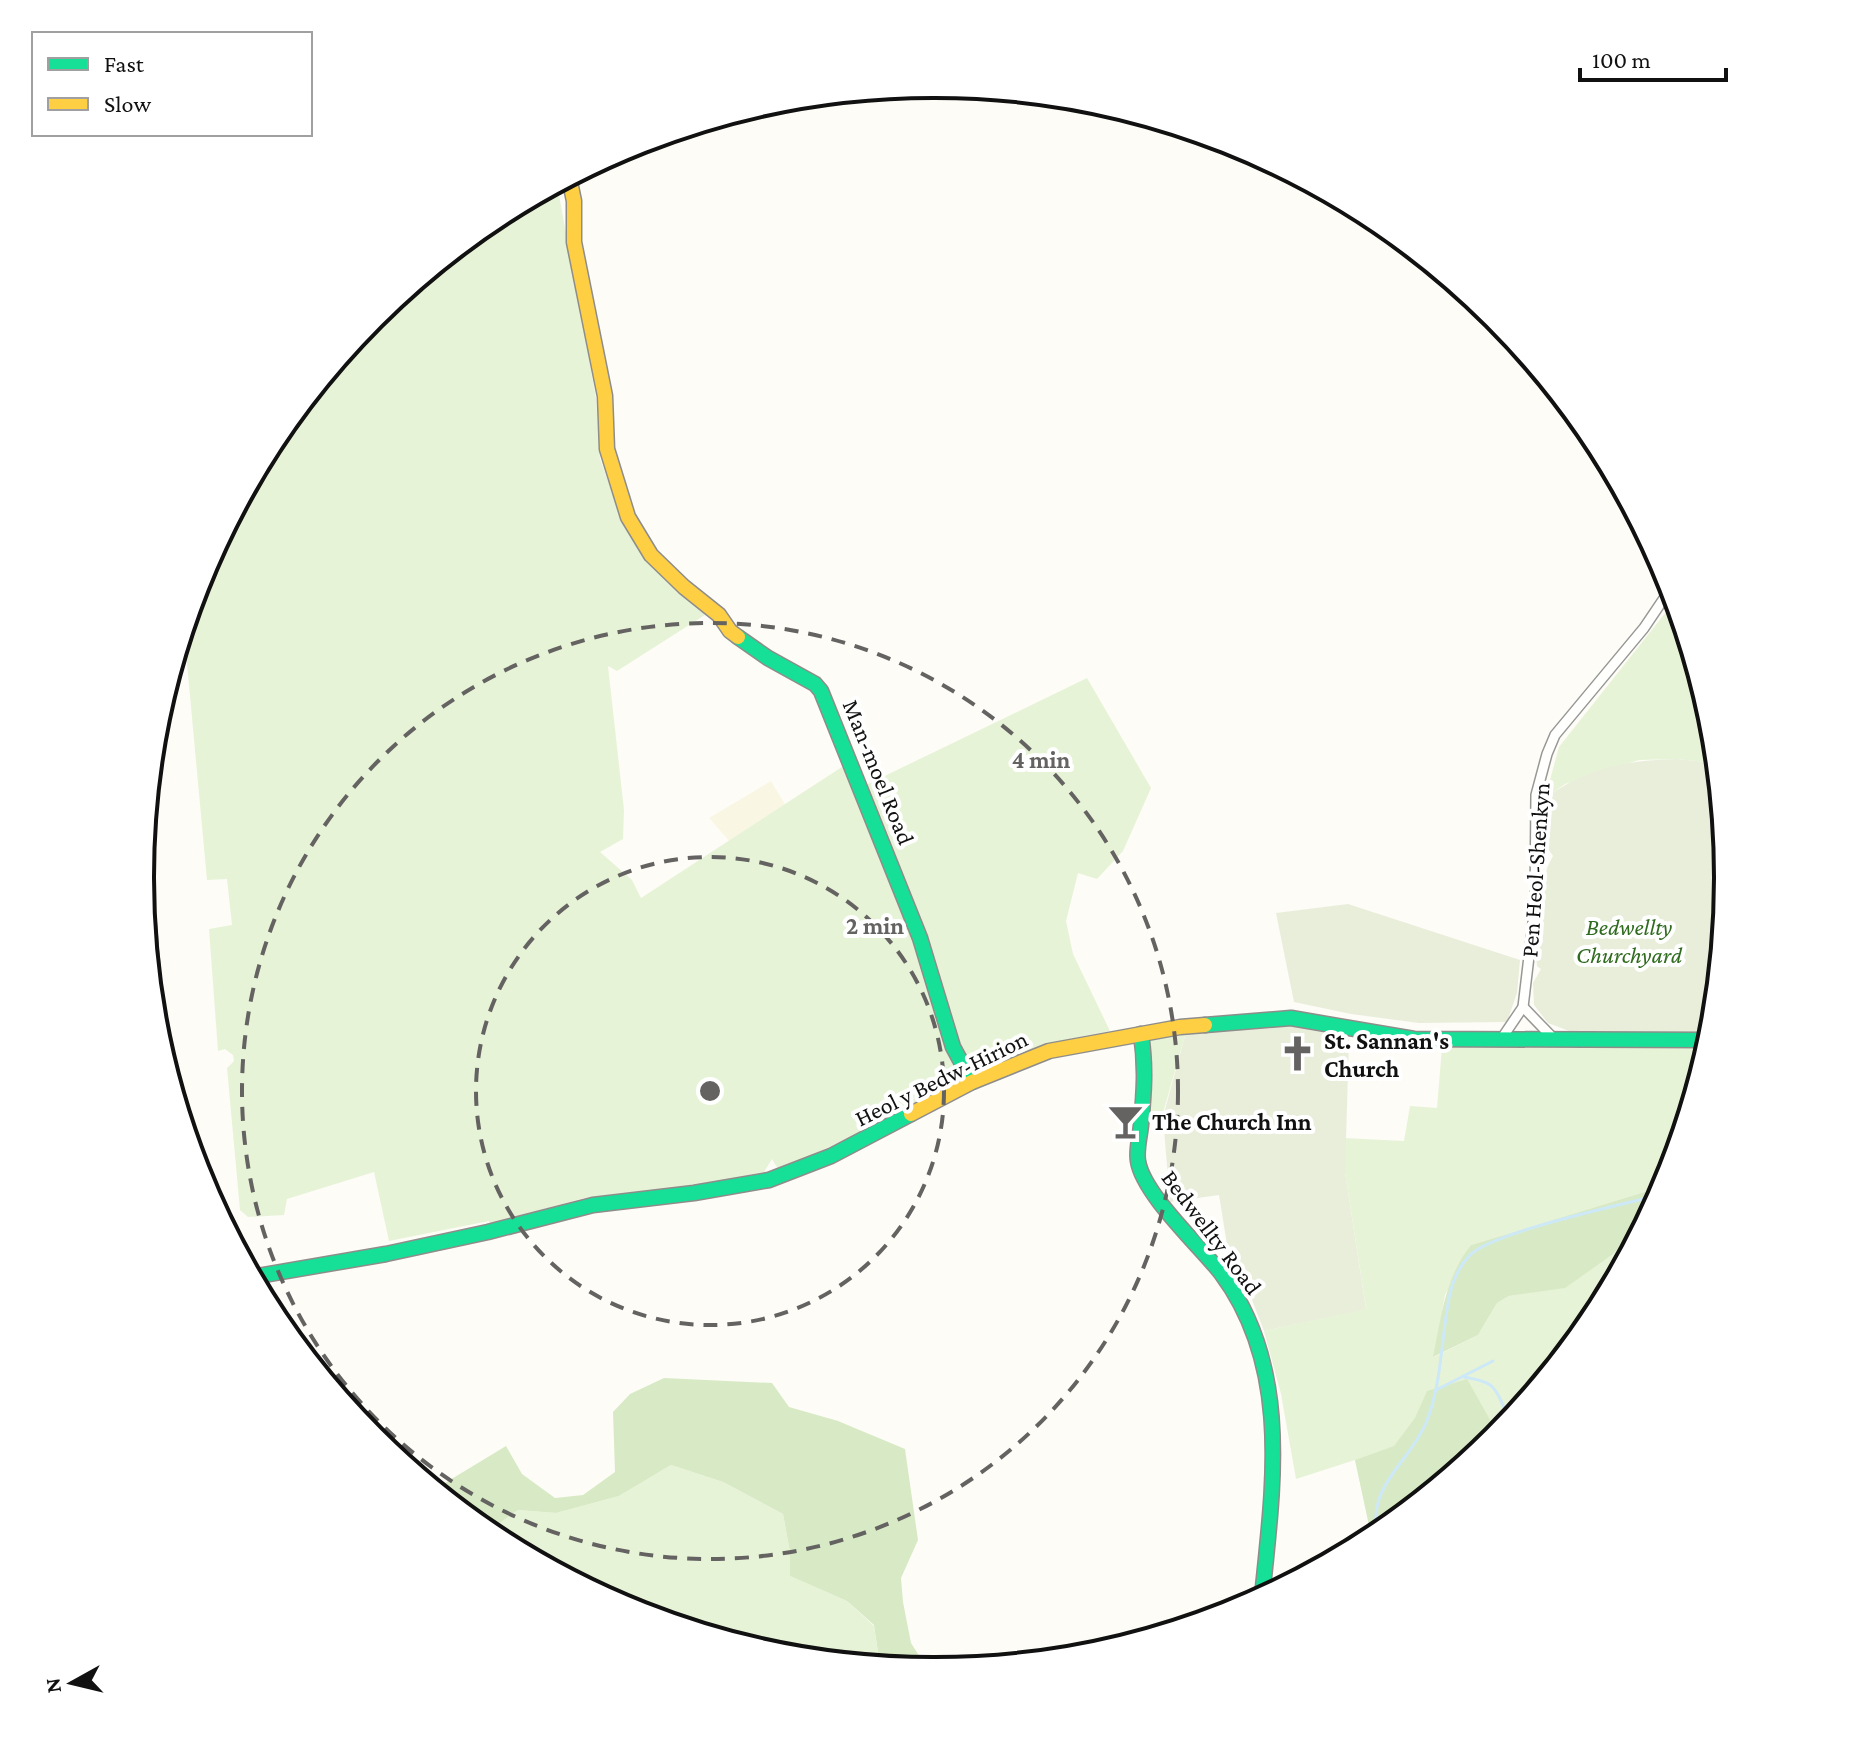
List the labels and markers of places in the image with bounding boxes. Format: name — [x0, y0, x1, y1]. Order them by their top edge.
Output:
place label: St. Sannan's Church — [1324, 1027, 1449, 1082]
church icon: St. Sannan's Church — [1279, 1035, 1317, 1073]
centre of rings — [696, 1077, 724, 1105]
bar icon: The Church Inn — [1107, 1102, 1145, 1140]
place label: The Church Inn — [1152, 1108, 1312, 1135]

